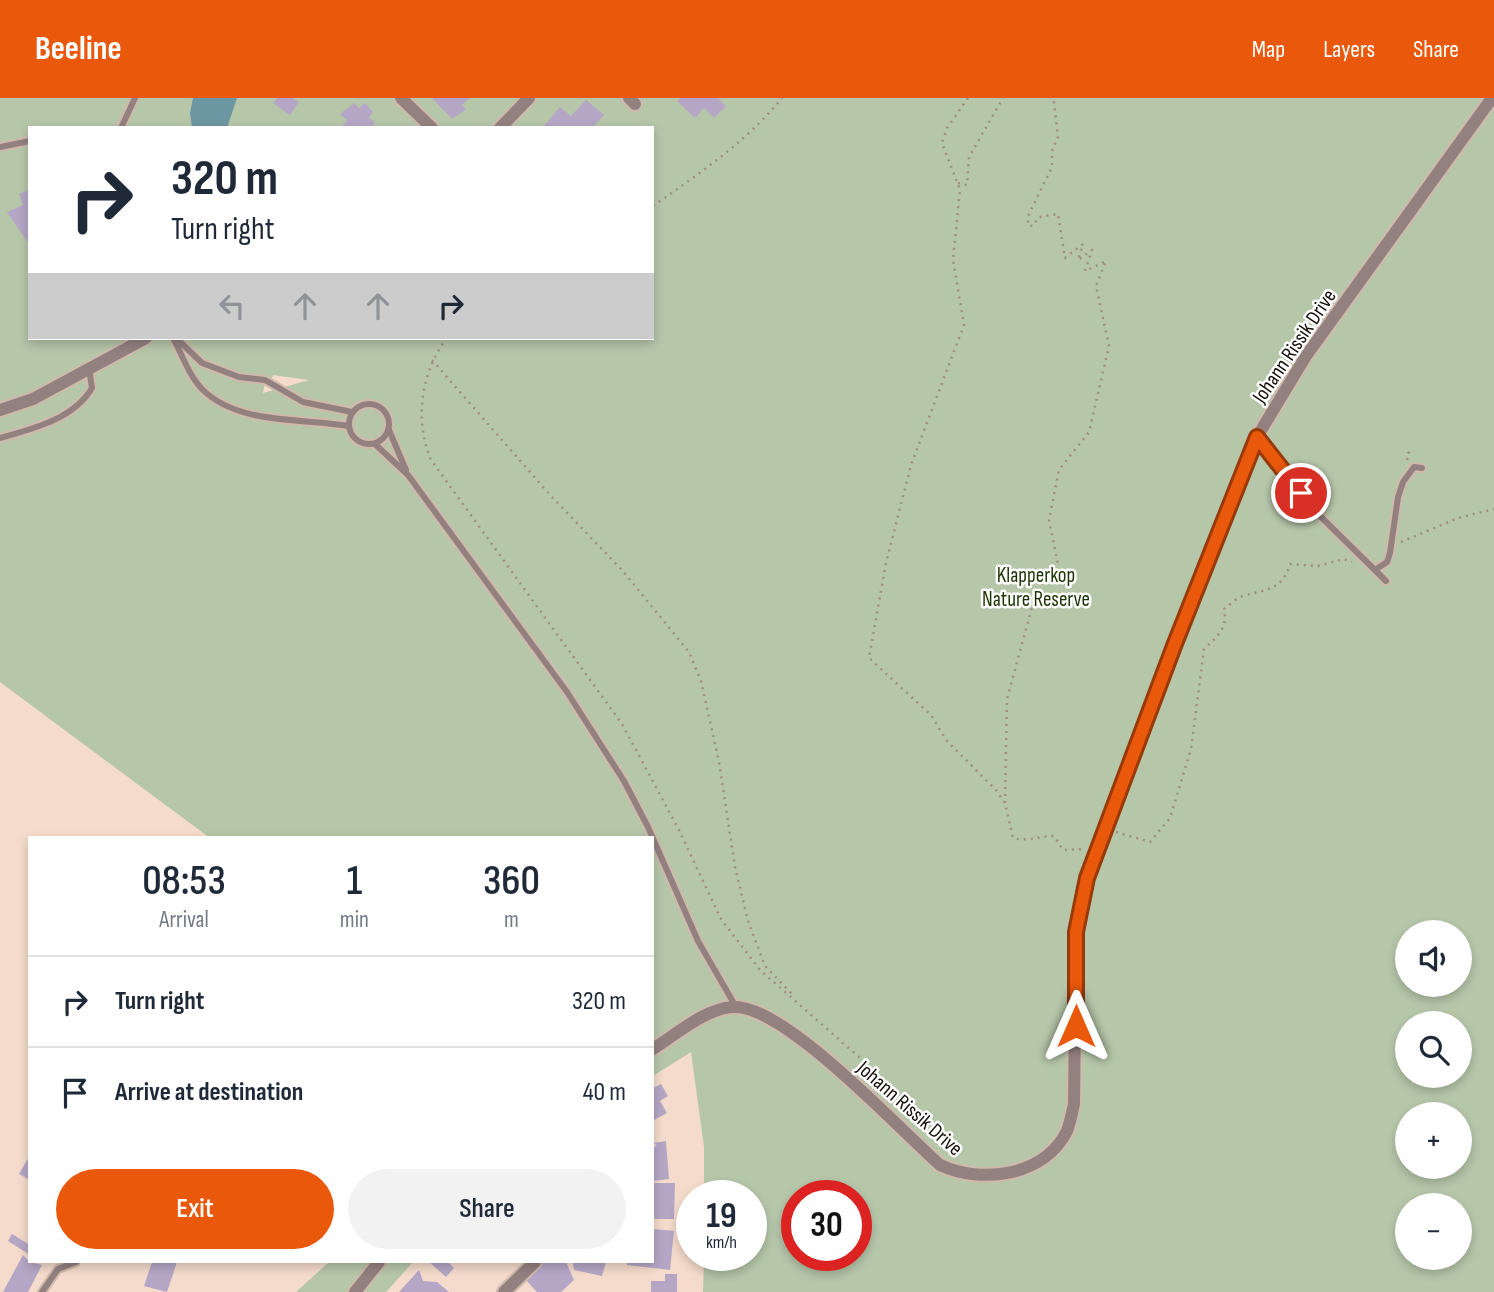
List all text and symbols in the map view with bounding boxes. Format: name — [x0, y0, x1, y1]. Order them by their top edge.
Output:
text: Beeline — [35, 29, 122, 69]
text: Map — [1252, 35, 1285, 64]
text: Layers — [1323, 35, 1375, 64]
text: Share — [1413, 35, 1459, 64]
text: 320 m — [171, 150, 278, 209]
icon: right — [56, 154, 147, 245]
text: Turn right — [171, 210, 275, 249]
street label: Johann Rissik Drive — [1247, 285, 1342, 409]
icon: left — [213, 287, 251, 325]
icon: ahead — [286, 287, 324, 325]
icon: ahead — [359, 287, 397, 325]
icon: right — [432, 287, 470, 325]
pin — [1271, 463, 1331, 523]
icon: arrive — [1282, 474, 1320, 512]
park label: Klapperkop Nature Reserve — [982, 563, 1090, 612]
text: 08:53 — [142, 856, 226, 907]
text: 1 — [346, 856, 362, 907]
text: 360 — [483, 856, 540, 907]
text: Arrival — [159, 906, 209, 934]
text: min — [340, 906, 369, 934]
text: m — [504, 906, 519, 934]
map controls — [1395, 920, 1472, 1270]
button: sound — [1395, 920, 1472, 997]
icon: right — [56, 983, 94, 1021]
text: Turn right — [115, 986, 204, 1017]
text: 320 m — [572, 986, 626, 1017]
position arrow — [1039, 989, 1113, 1063]
button: search — [1395, 1011, 1472, 1088]
street label: Johann Rissik Drive — [851, 1055, 968, 1161]
icon: arrive — [56, 1074, 94, 1112]
text: Arrive at destination — [115, 1077, 303, 1108]
text: 40 m — [583, 1077, 626, 1108]
button: + — [1395, 1102, 1472, 1179]
button: Exit — [56, 1169, 334, 1249]
button: Share — [348, 1169, 626, 1249]
speed limit sign: 30 — [781, 1180, 872, 1271]
button: − — [1395, 1193, 1472, 1270]
text: 19 — [706, 1195, 737, 1238]
text: km/h — [706, 1232, 737, 1253]

